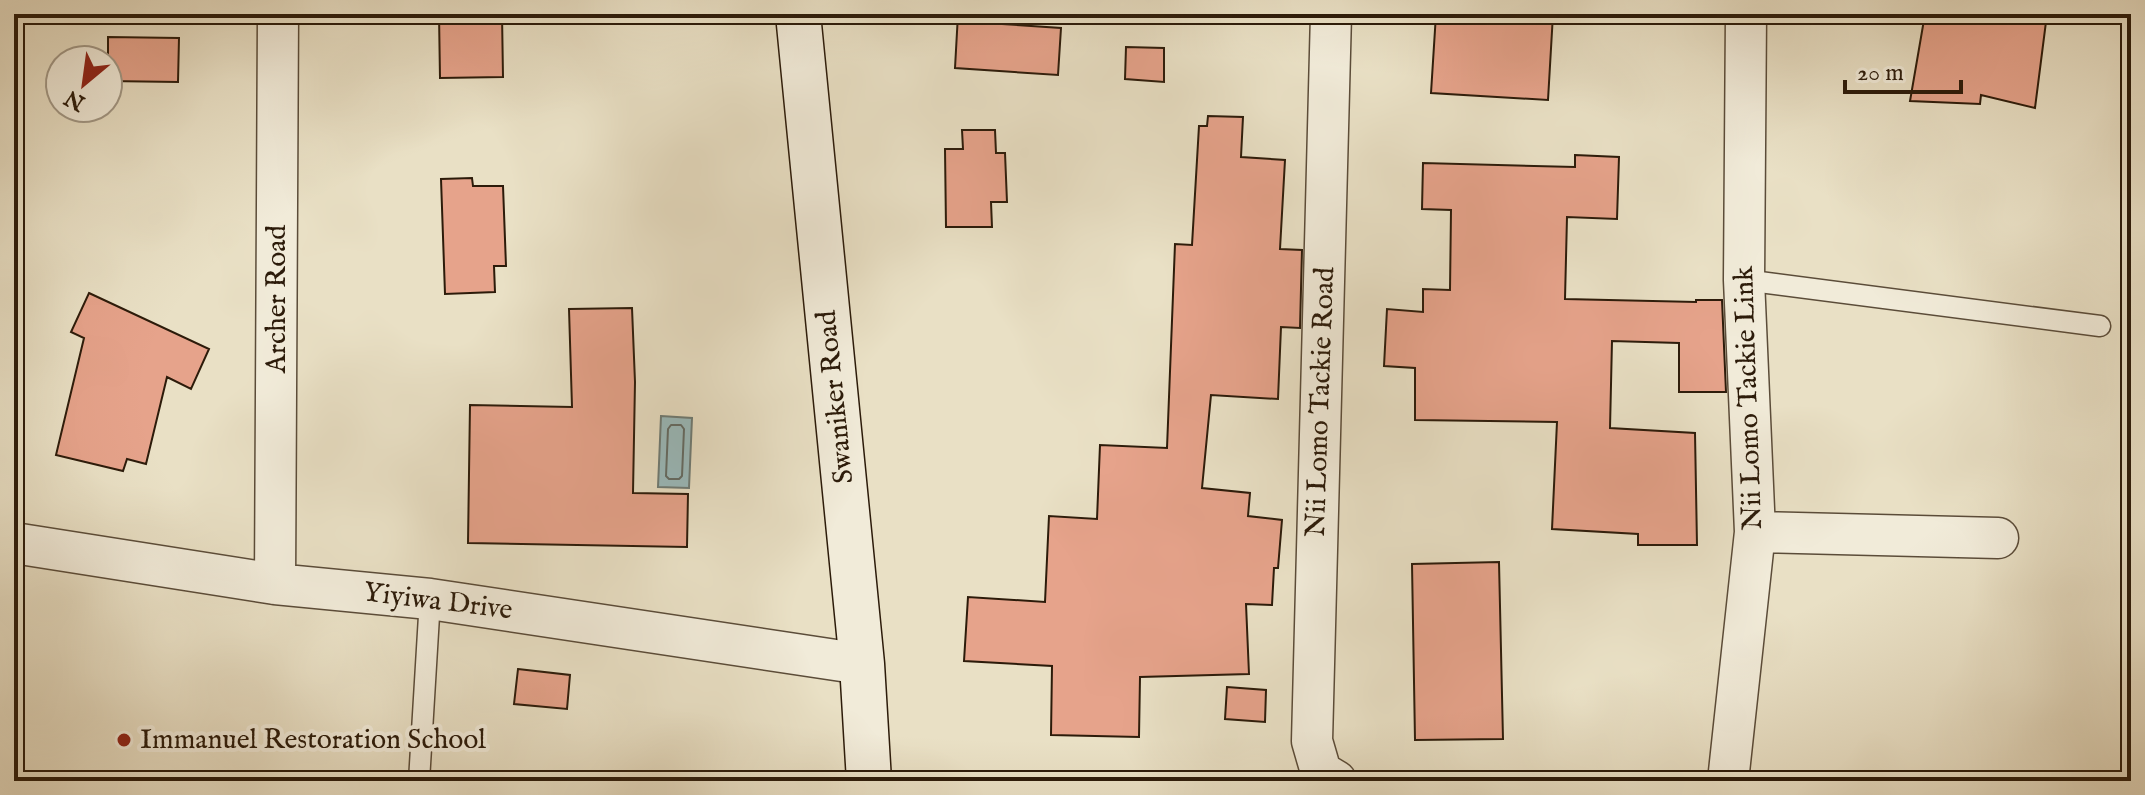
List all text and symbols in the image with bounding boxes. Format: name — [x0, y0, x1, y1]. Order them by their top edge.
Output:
north arrow — [44, 44, 124, 124]
scale bar — [1845, 44, 1961, 94]
text: 20 m — [1857, 58, 1904, 89]
text: N — [60, 83, 91, 117]
street label: Archer Road — [260, 225, 295, 374]
street label: Nii Lomo Tackie Link — [1727, 264, 1771, 531]
street label: Nii Lomo Tackie Road — [1299, 266, 1343, 538]
street label: Swaniker Road — [809, 308, 863, 485]
street label: Yiyiwa Drive — [362, 576, 515, 629]
place label: Immanuel Restoration School — [140, 723, 486, 758]
marker: Immanuel Restoration School — [115, 731, 133, 749]

